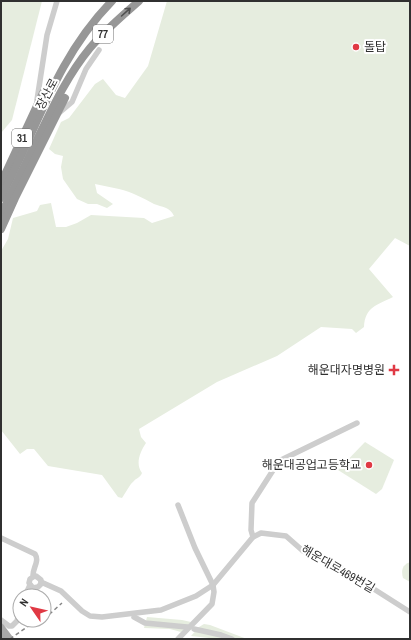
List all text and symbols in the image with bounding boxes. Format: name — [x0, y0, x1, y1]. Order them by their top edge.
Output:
one-way arrow — [120, 8, 131, 17]
road number: 77 — [93, 25, 113, 43]
place label: 돌탑 — [364, 39, 386, 55]
marker: 돌탑 — [351, 42, 361, 52]
street label: 장산로 — [32, 76, 62, 112]
road number: 31 — [12, 129, 32, 147]
place label: 해운대자명병원 — [308, 362, 385, 378]
marker: 해운대자명병원 — [388, 364, 400, 376]
place label: 해운대공업고등학교 — [262, 457, 361, 473]
marker: 해운대공업고등학교 — [364, 460, 374, 470]
street label: 해운대로469번길 — [298, 541, 378, 597]
north arrow — [12, 588, 52, 628]
text: N — [16, 596, 31, 609]

